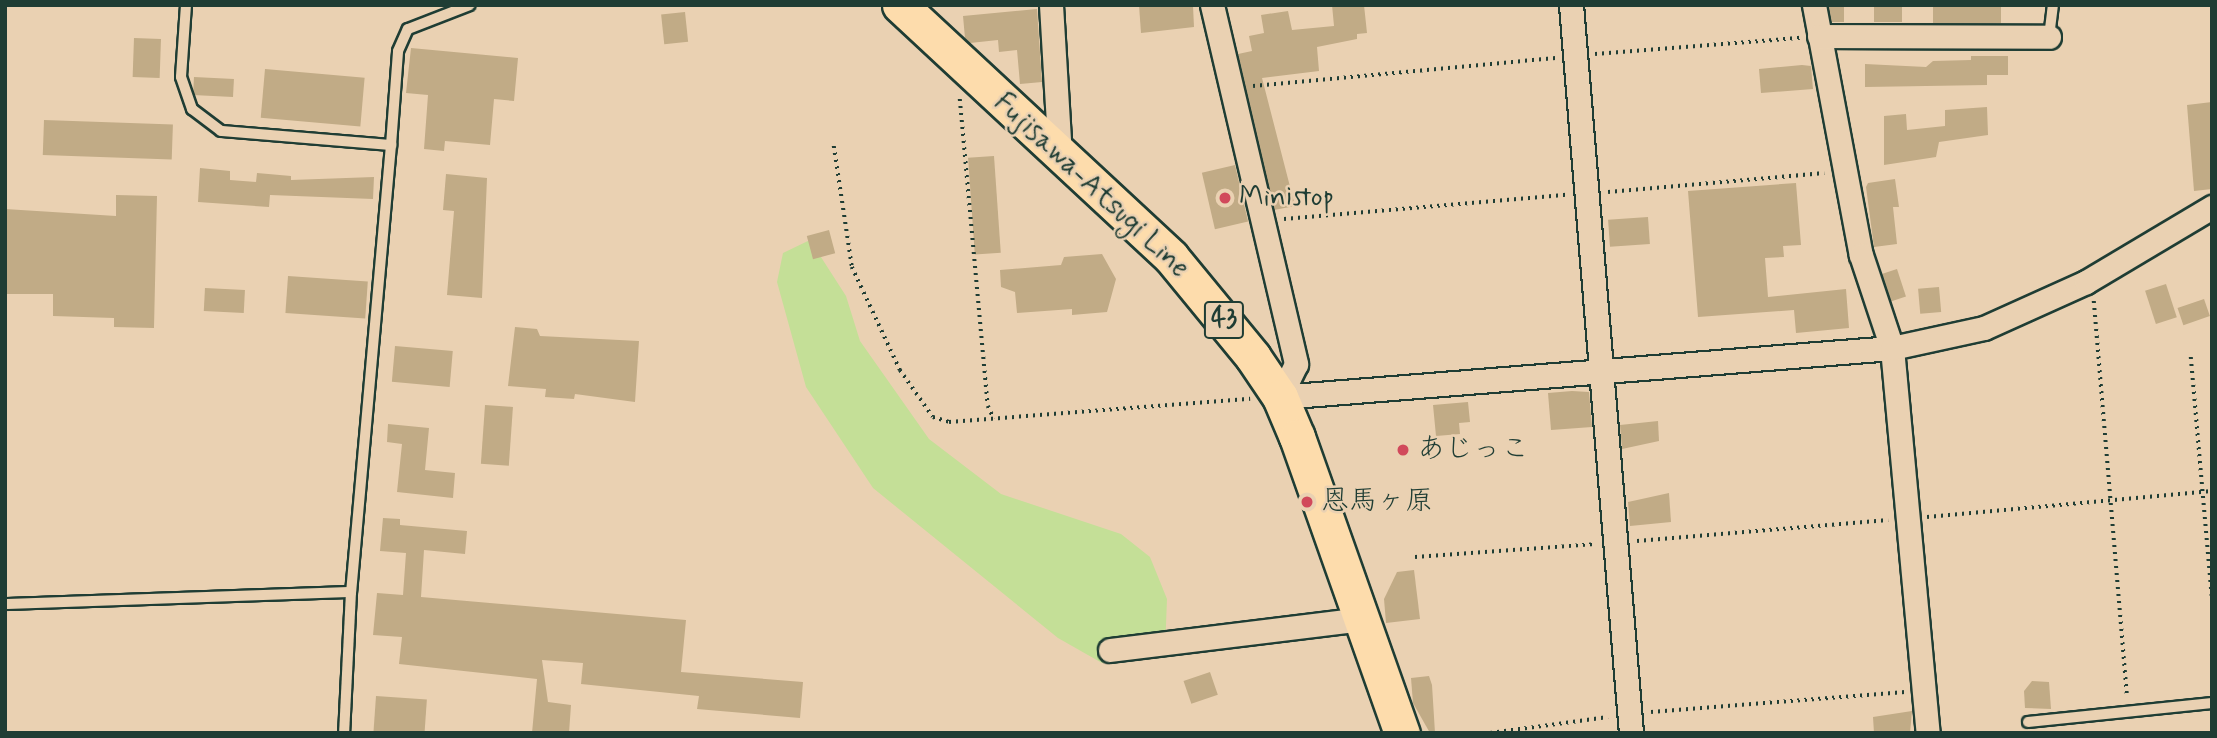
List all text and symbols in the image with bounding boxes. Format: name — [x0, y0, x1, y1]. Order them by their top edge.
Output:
street label: Fujisawa-Atsugi Line — [986, 87, 1196, 285]
place label: Ministop — [1239, 181, 1334, 215]
marker: Ministop — [1217, 190, 1233, 206]
road number: 43 — [1203, 298, 1245, 342]
place label: あじっこ — [1417, 433, 1529, 467]
marker: あじっこ — [1395, 442, 1411, 458]
place label: 恩馬ヶ原 — [1321, 485, 1433, 519]
marker: 恩馬ヶ原 — [1299, 494, 1315, 510]

